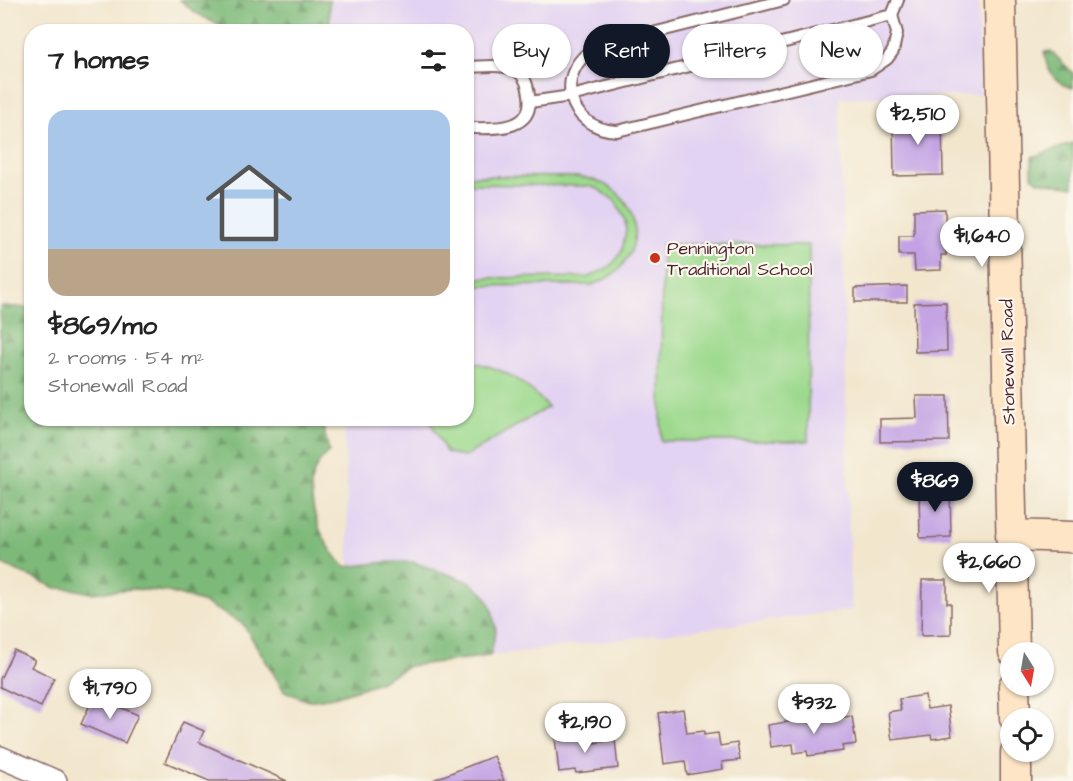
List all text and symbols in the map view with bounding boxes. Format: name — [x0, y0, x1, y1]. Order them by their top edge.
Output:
chip: Buy — [492, 24, 571, 78]
chip: Rent — [583, 24, 670, 78]
chip: Filters — [682, 24, 787, 78]
chip: New — [799, 24, 883, 78]
text: 7 homes — [48, 42, 149, 78]
icon: filters — [417, 44, 450, 77]
pin: $2,510 — [869, 95, 967, 146]
text: $2,510 — [890, 100, 946, 128]
icon: home — [195, 149, 303, 257]
pin: $1,640 — [933, 217, 1031, 268]
text: $1,640 — [954, 222, 1010, 250]
place label: Pennington Traditional School — [667, 236, 813, 282]
marker: Pennington Traditional School — [648, 251, 662, 265]
street label: Stonewall Road — [994, 299, 1022, 425]
text: $869/mo — [48, 308, 157, 344]
text: 2 rooms · 54 m² — [48, 344, 204, 372]
text: Stonewall Road — [48, 372, 188, 400]
pin: $869 — [899, 462, 971, 513]
text: $869 — [911, 467, 959, 495]
pin: $2,660 — [940, 543, 1038, 594]
text: $2,660 — [957, 548, 1021, 576]
north arrow — [1000, 642, 1054, 696]
map controls — [1000, 642, 1054, 762]
pin: $1,790 — [61, 669, 159, 720]
text: $1,790 — [83, 674, 137, 702]
pin: $932 — [778, 684, 850, 735]
text: $932 — [792, 689, 836, 717]
pin: $2,190 — [536, 703, 634, 754]
text: $2,190 — [559, 708, 611, 736]
button: locate — [1000, 708, 1054, 762]

